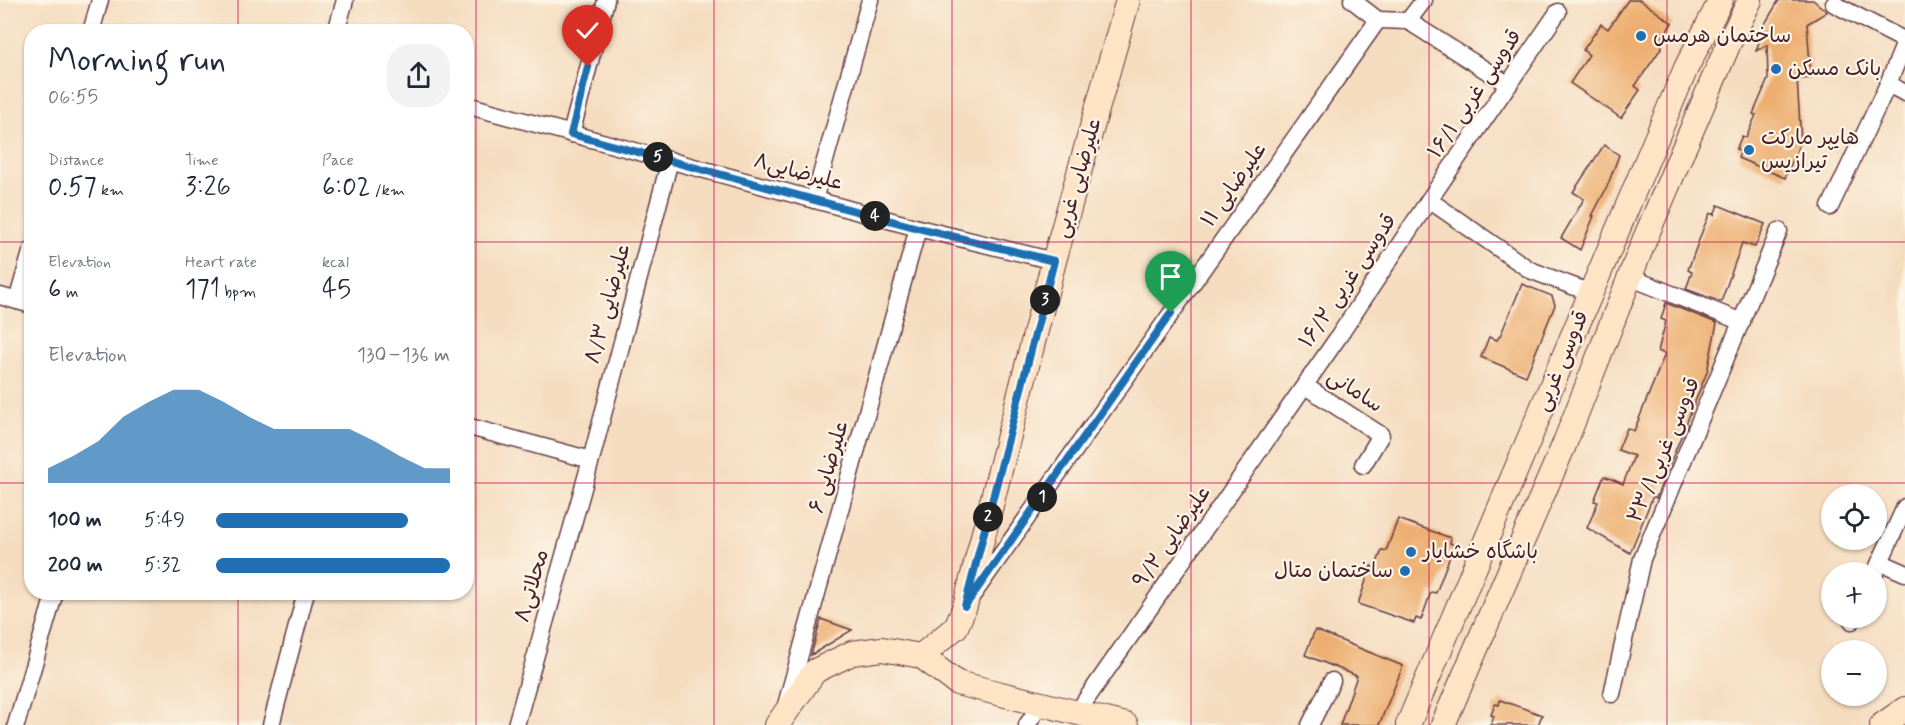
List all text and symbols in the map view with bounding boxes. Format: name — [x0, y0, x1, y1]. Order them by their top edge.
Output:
pin — [562, 5, 613, 67]
icon: check — [571, 14, 604, 47]
place label: ساختمان هرمس — [1653, 22, 1791, 50]
street label: ۱۶/۱ قدوسی غربی — [1422, 24, 1528, 164]
marker: ساختمان هرمس — [1634, 29, 1648, 43]
text: Morning run — [48, 39, 226, 83]
button: share — [387, 44, 450, 107]
place label: بانک مسکن — [1788, 55, 1881, 83]
marker: بانک مسکن — [1769, 62, 1783, 76]
text: 06:55 — [48, 84, 98, 111]
street label: علیرضایی غربی — [1048, 115, 1108, 241]
place label: هایپر مارکت تیرازیس — [1761, 124, 1859, 176]
street label: ۱۱ علیرضایی — [1195, 137, 1273, 233]
pin: 5 — [643, 142, 673, 172]
marker: هایپر مارکت تیرازیس — [1742, 143, 1756, 157]
text: 5 — [653, 146, 663, 167]
street label: علیرضایی۸ — [750, 147, 846, 197]
text: Distance — [48, 150, 104, 171]
text: Time — [185, 150, 219, 171]
text: Pace — [322, 150, 354, 171]
text: 0.57 — [48, 171, 97, 205]
text: 3:26 — [185, 171, 231, 205]
text: 6:02 — [322, 171, 371, 205]
text: km — [97, 180, 124, 201]
text: /km — [371, 180, 405, 201]
pin: 4 — [860, 201, 890, 231]
text: 4 — [870, 205, 880, 226]
street label: ۱۶/۲ قدوسی غربی — [1293, 208, 1403, 354]
street label: ۸/۳ علیرضایی — [579, 241, 637, 367]
pin — [1145, 251, 1196, 313]
text: Elevation — [48, 252, 111, 273]
text: Heart rate — [185, 252, 257, 273]
text: kcal — [322, 252, 349, 273]
icon: arrive — [1154, 260, 1187, 293]
text: 6 — [48, 273, 61, 307]
text: 171 — [185, 273, 220, 307]
text: 45 — [322, 273, 351, 307]
text: m — [61, 282, 78, 303]
text: bpm — [220, 282, 256, 303]
pin: 3 — [1030, 285, 1060, 315]
text: 3 — [1041, 289, 1049, 310]
street label: قدوسی غربی — [1528, 306, 1596, 416]
text: Elevation — [48, 342, 127, 369]
text: 130–136 m — [357, 342, 450, 369]
street label: سامانی — [1322, 363, 1388, 419]
street label: قدوسی غربی۲۳/۱ — [1621, 373, 1707, 527]
street label: ۶ علیرضایی — [802, 418, 856, 516]
street label: ۹/۲ علیرضایی — [1126, 480, 1218, 594]
pin: 1 — [1027, 482, 1057, 512]
map controls — [1821, 484, 1887, 706]
button: locate — [1821, 484, 1887, 550]
text: 1 — [1038, 486, 1046, 507]
pin: 2 — [973, 502, 1003, 532]
text: 2 — [984, 506, 992, 527]
text: 100 m — [48, 507, 102, 534]
text: 5:49 — [144, 507, 185, 534]
place label: باشگاه خشایار — [1421, 538, 1538, 566]
marker: باشگاه خشایار — [1404, 545, 1418, 559]
street label: محلاتی۸ — [508, 546, 556, 626]
text: 200 m — [48, 552, 103, 579]
text: 5:32 — [144, 552, 181, 579]
place label: ساختمان متال — [1274, 557, 1393, 585]
button: + — [1821, 562, 1887, 628]
marker: ساختمان متال — [1398, 564, 1412, 578]
button: − — [1821, 640, 1887, 706]

